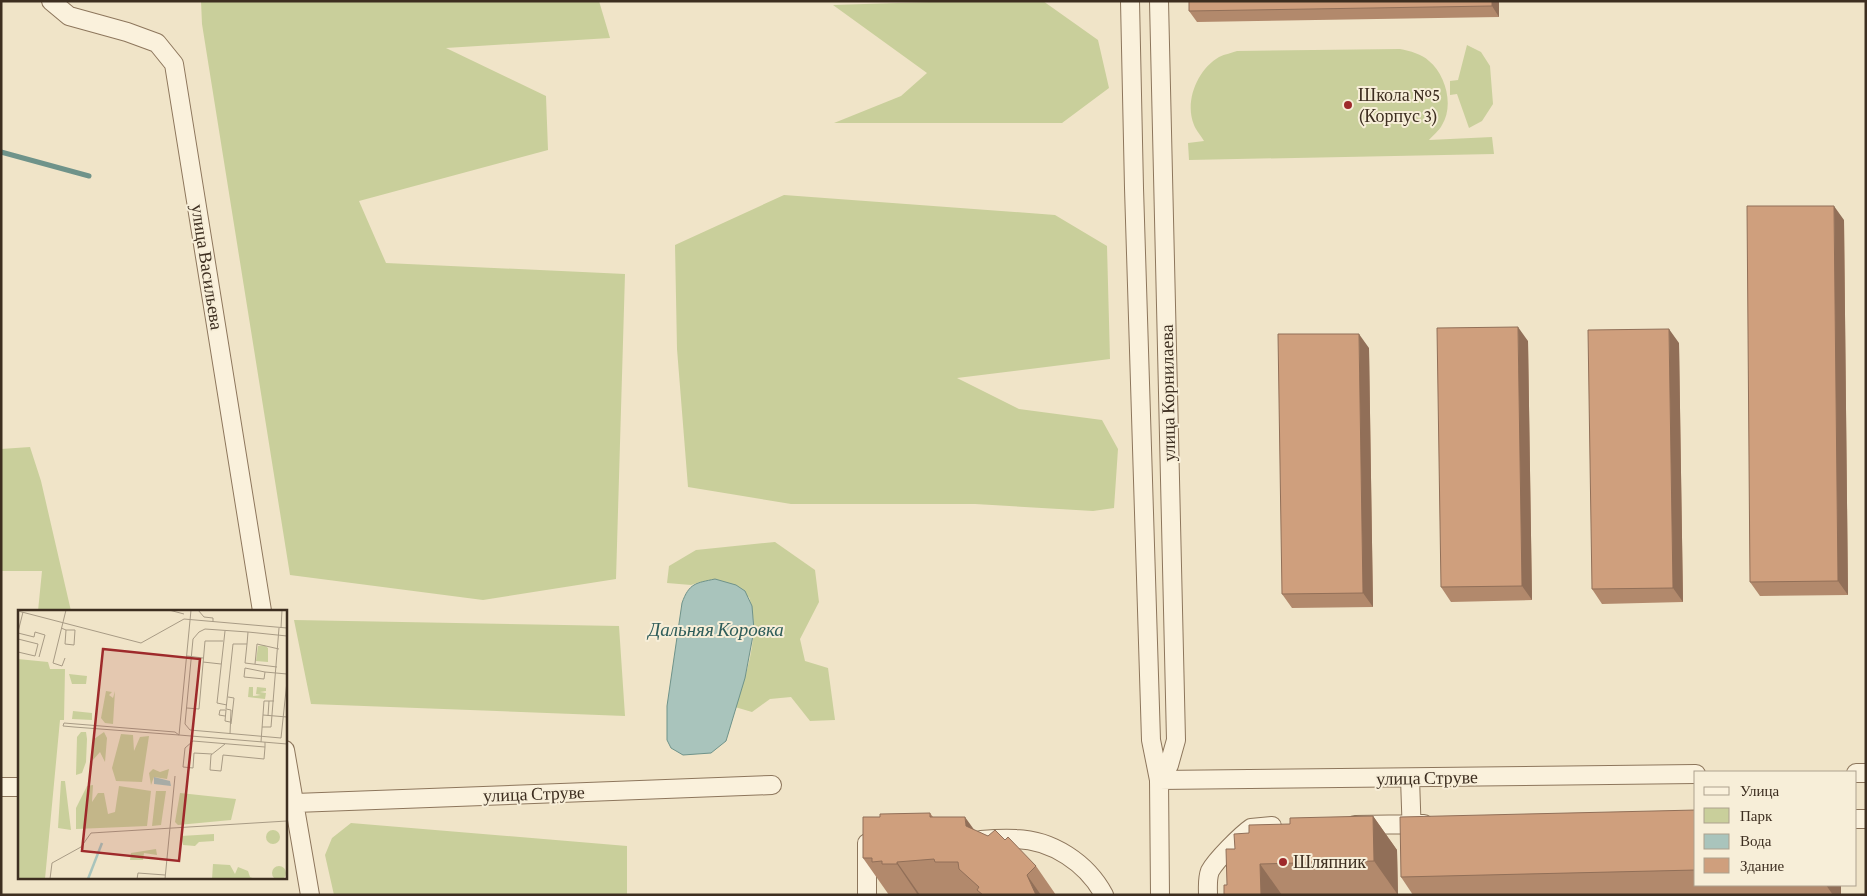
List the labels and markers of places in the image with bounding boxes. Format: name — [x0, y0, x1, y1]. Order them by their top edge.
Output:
place label: Школа №5 (Корпус 3) — [1358, 85, 1440, 127]
marker: Школа №5 (Корпус 3) — [1342, 99, 1354, 111]
place label: Шляпник — [1293, 852, 1366, 872]
marker: Шляпник — [1277, 856, 1289, 868]

